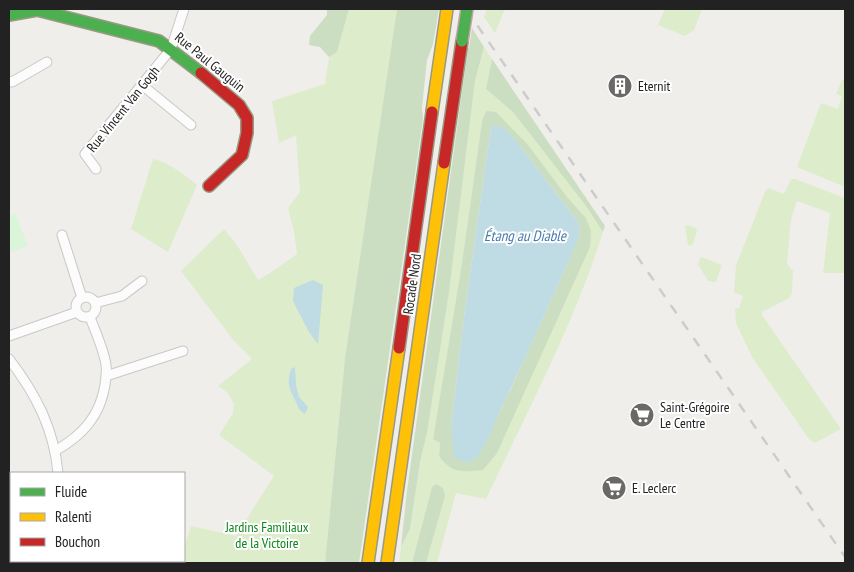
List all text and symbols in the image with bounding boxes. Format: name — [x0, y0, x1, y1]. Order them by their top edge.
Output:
street label: Rue Paul Gauguin — [171, 28, 249, 96]
street label: Rue Vincent Van Gogh — [83, 62, 163, 156]
building icon: Eternit — [607, 73, 633, 99]
place label: Eternit — [638, 77, 671, 95]
water label: Étang au Diable — [484, 226, 567, 245]
street label: Rocade Nord — [399, 252, 425, 316]
place label: Saint-Grégoire Le Centre — [660, 398, 730, 432]
supermarket icon: Saint-Grégoire Le Centre — [629, 402, 655, 428]
legend — [10, 472, 185, 562]
supermarket icon: E. Leclerc — [601, 475, 627, 501]
place label: E. Leclerc — [632, 479, 676, 497]
text: Fluide — [55, 482, 87, 501]
text: Ralenti — [55, 507, 92, 526]
park label: Jardins Familiaux de la Victoire — [224, 518, 309, 552]
text: Bouchon — [55, 532, 100, 551]

